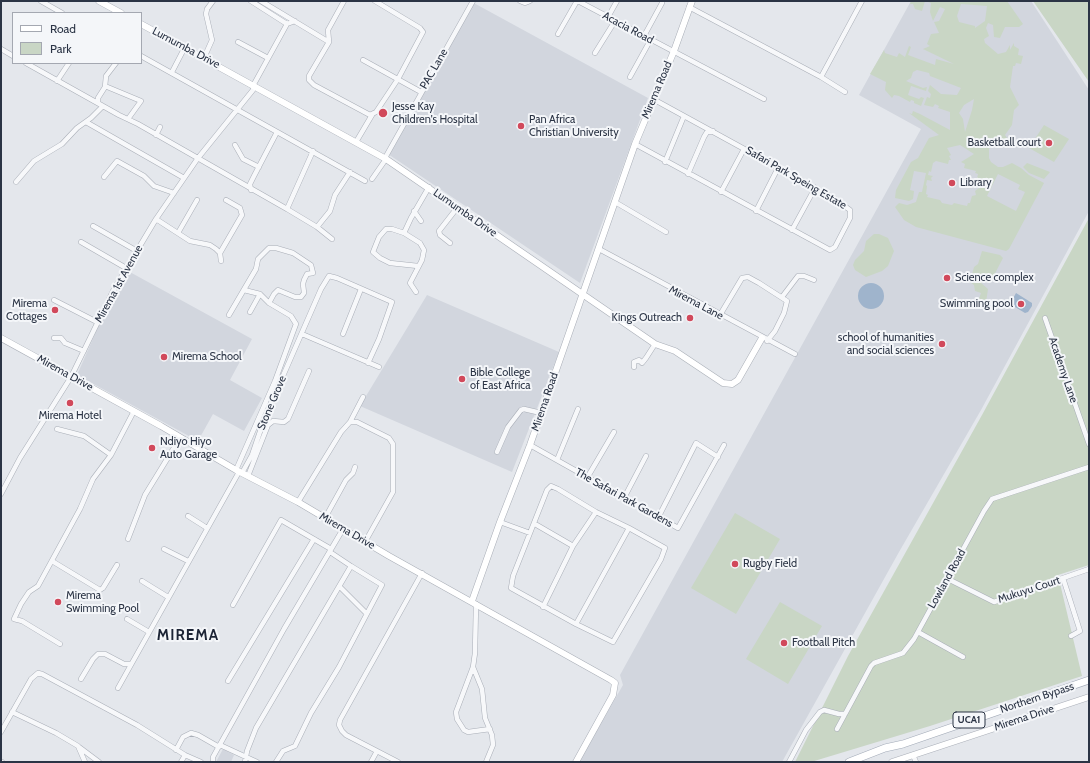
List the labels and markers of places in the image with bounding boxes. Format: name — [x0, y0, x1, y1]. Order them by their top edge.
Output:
place label: Jesse Kay Children's Hospital — [392, 100, 478, 126]
marker: Jesse Kay Children's Hospital — [377, 107, 389, 119]
place label: Pan Africa Christian University — [529, 113, 619, 139]
marker: Pan Africa Christian University — [516, 121, 526, 131]
place label: Basketball court — [968, 136, 1041, 150]
marker: Basketball court — [1044, 138, 1054, 148]
place label: Library — [960, 176, 992, 190]
marker: Library — [947, 178, 957, 188]
place label: Science complex — [955, 271, 1034, 285]
marker: Science complex — [942, 273, 952, 283]
place label: Mirema Cottages — [6, 297, 47, 323]
place label: Swimming pool — [940, 297, 1013, 311]
marker: Swimming pool — [1016, 299, 1026, 309]
marker: Mirema Cottages — [50, 305, 60, 315]
place label: Kings Outreach — [611, 311, 682, 325]
marker: Kings Outreach — [685, 313, 695, 323]
place label: school of humanities and social sciences — [838, 331, 934, 357]
marker: school of humanities and social sciences — [937, 339, 947, 349]
place label: Mirema School — [172, 350, 242, 364]
marker: Mirema School — [159, 352, 169, 362]
place label: Bible College of East Africa — [470, 366, 531, 392]
marker: Bible College of East Africa — [457, 374, 467, 384]
marker: Mirema Hotel — [65, 398, 75, 408]
place label: Mirema Hotel — [39, 409, 101, 423]
place label: Ndiyo Hiyo Auto Garage — [160, 435, 217, 461]
marker: Ndiyo Hiyo Auto Garage — [147, 443, 157, 453]
place label: Rugby Field — [743, 557, 797, 571]
marker: Rugby Field — [730, 559, 740, 569]
place label: Mirema Swimming Pool — [66, 589, 139, 615]
marker: Mirema Swimming Pool — [53, 597, 63, 607]
place label: Football Pitch — [792, 636, 855, 650]
marker: Football Pitch — [779, 638, 789, 648]

